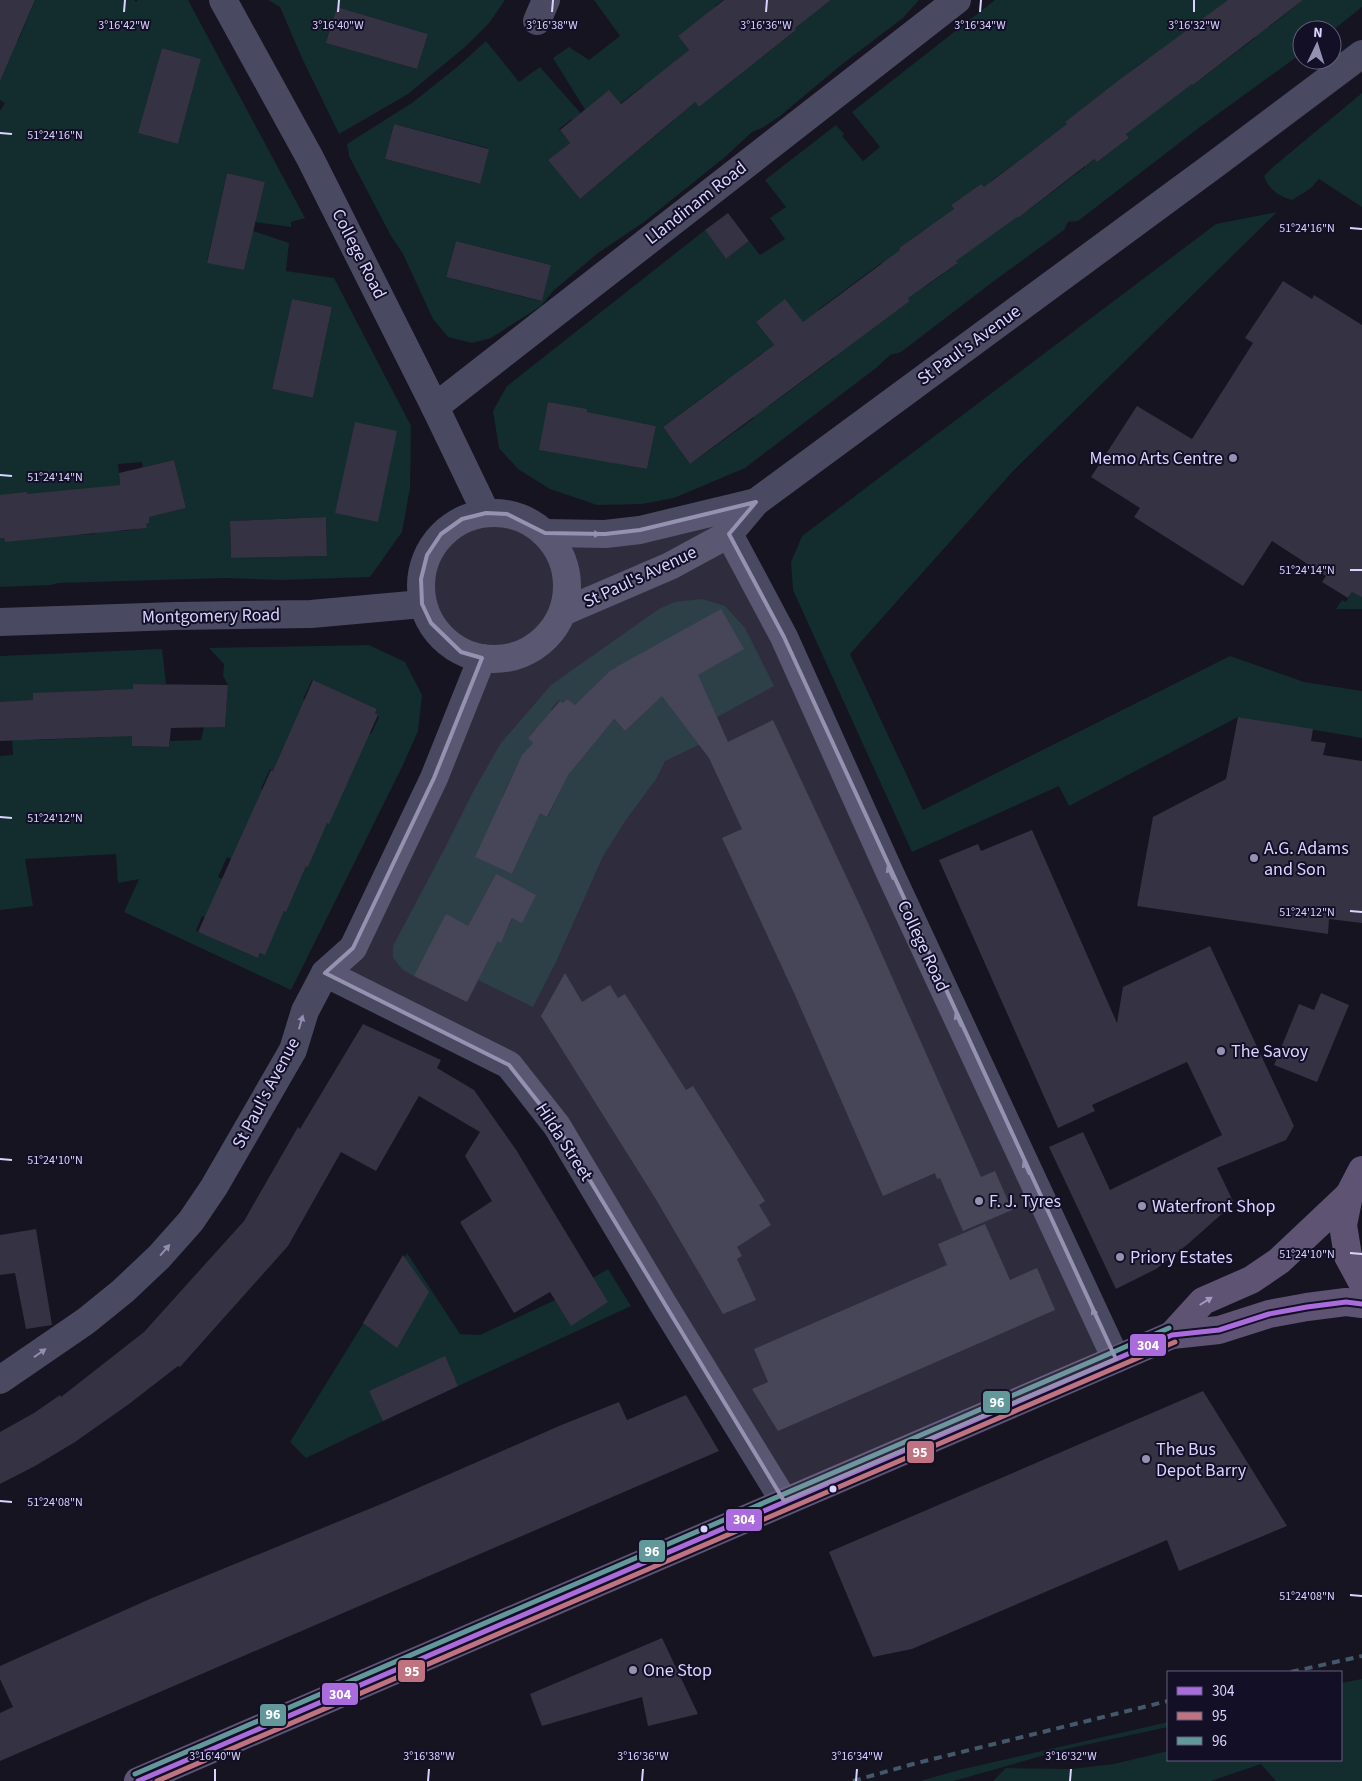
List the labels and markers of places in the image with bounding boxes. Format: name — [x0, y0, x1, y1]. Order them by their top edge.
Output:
place label: Memo Arts Centre — [1090, 446, 1223, 471]
marker: Memo Arts Centre — [1227, 452, 1239, 464]
place label: A.G. Adams and Son — [1264, 836, 1349, 882]
marker: A.G. Adams and Son — [1248, 852, 1260, 864]
place label: The Savoy — [1231, 1039, 1309, 1064]
marker: The Savoy — [1215, 1045, 1227, 1057]
place label: F. J. Tyres — [989, 1189, 1061, 1214]
place label: Waterfront Shop — [1152, 1194, 1275, 1219]
marker: F. J. Tyres — [973, 1195, 985, 1207]
marker: Waterfront Shop — [1136, 1200, 1148, 1212]
place label: Priory Estates — [1130, 1245, 1233, 1270]
marker: Priory Estates — [1114, 1251, 1126, 1263]
place label: The Bus Depot Barry — [1156, 1437, 1247, 1483]
marker: The Bus Depot Barry — [1140, 1453, 1152, 1465]
unlabelled marker — [828, 1484, 838, 1494]
unlabelled marker — [699, 1524, 709, 1534]
place label: One Stop — [643, 1658, 712, 1683]
marker: One Stop — [627, 1664, 639, 1676]

